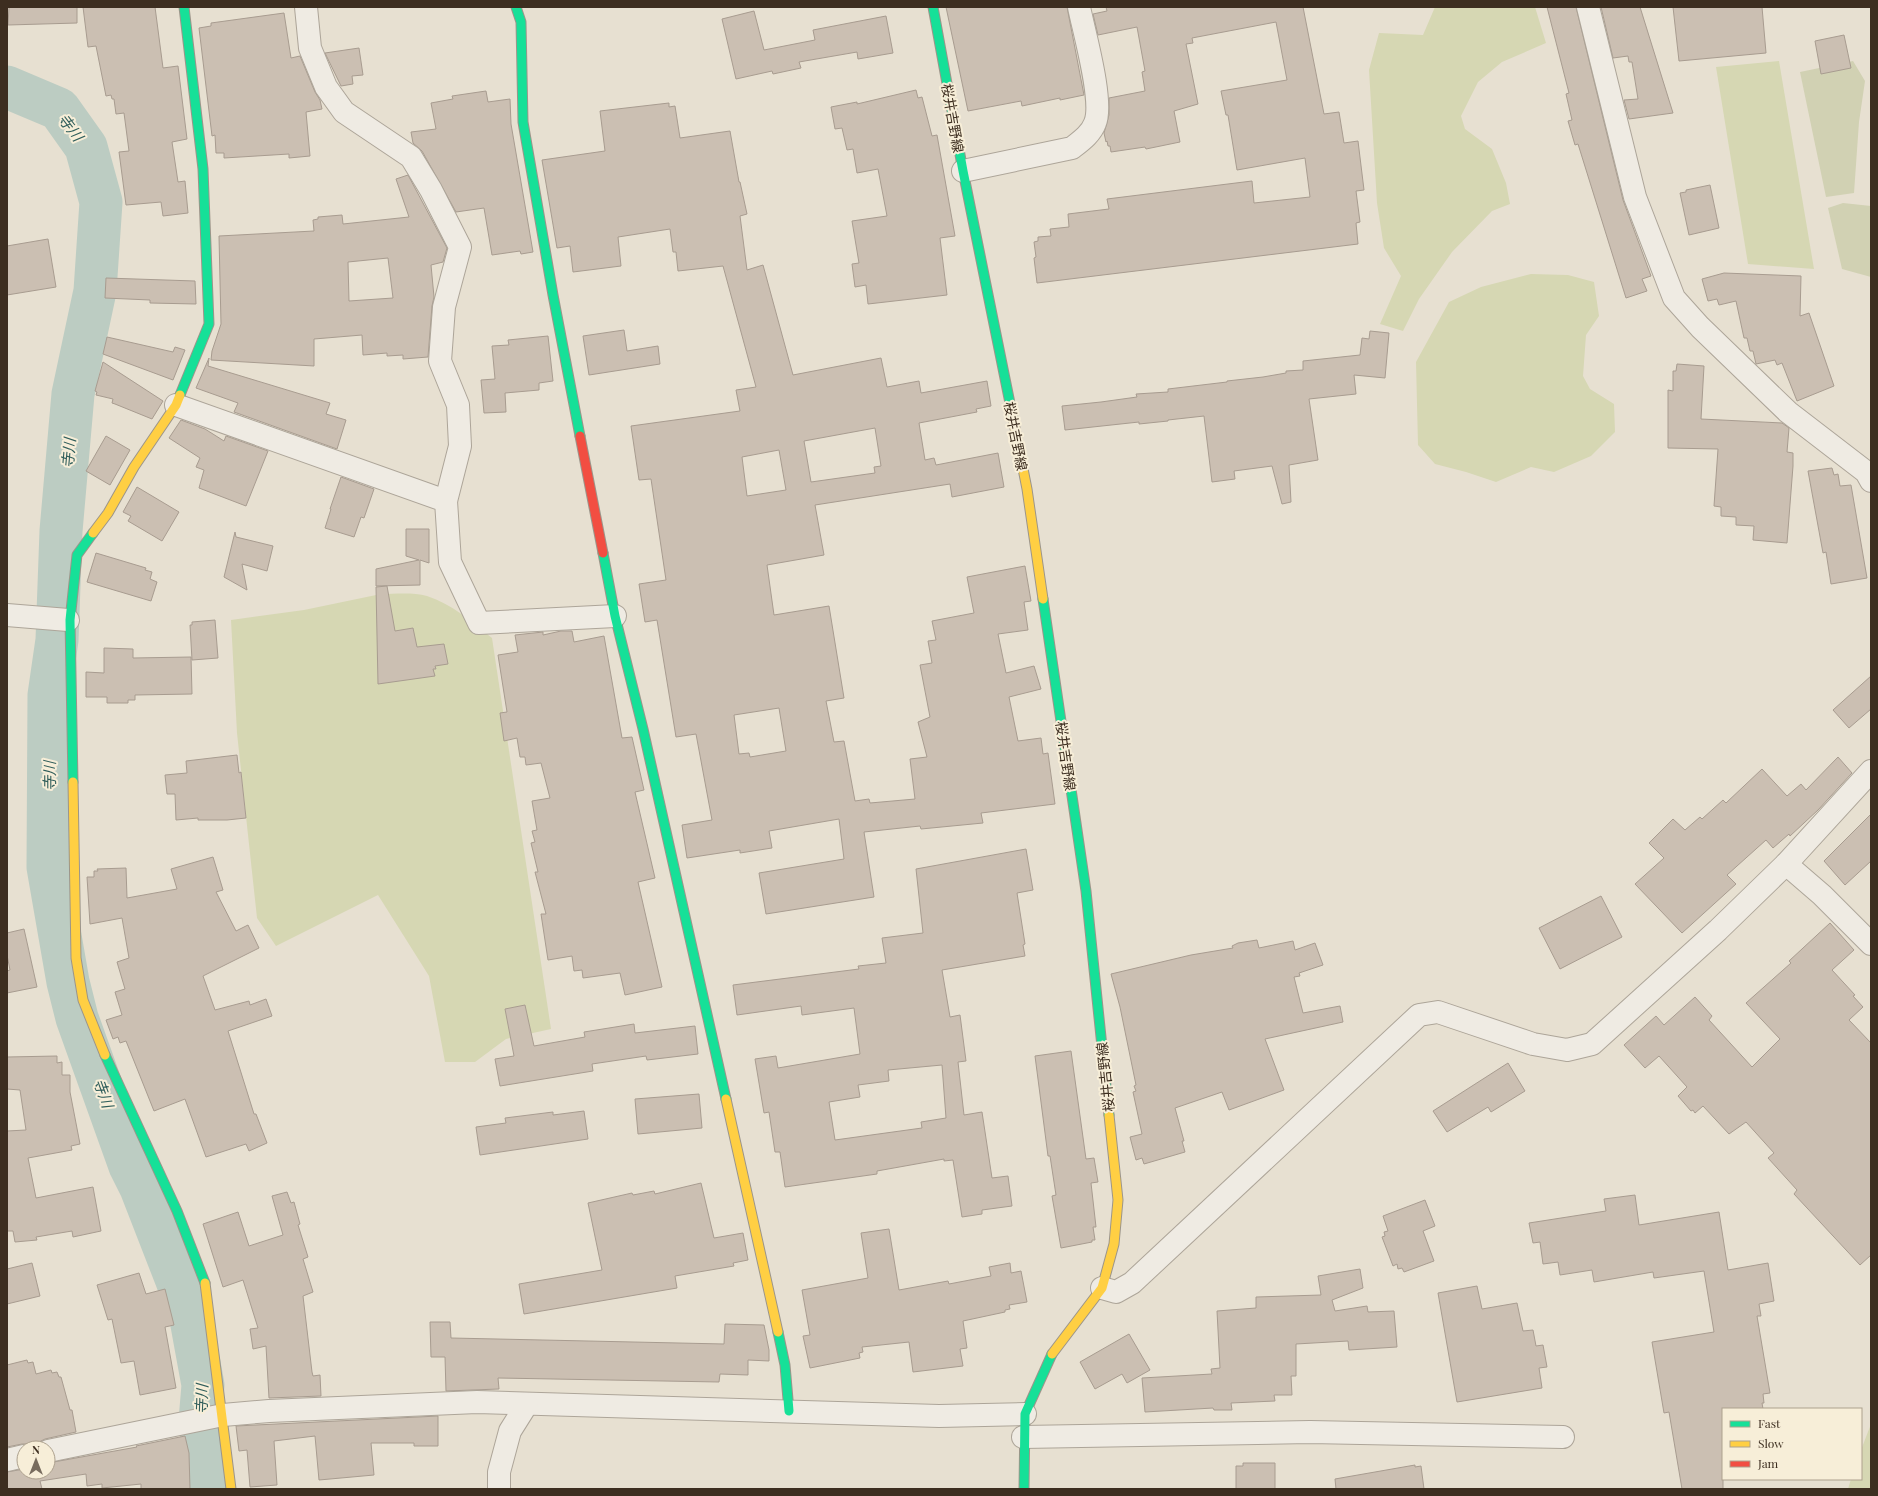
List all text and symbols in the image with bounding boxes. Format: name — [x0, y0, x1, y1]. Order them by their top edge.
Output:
street label: 桜井吉野線 — [938, 82, 968, 154]
water label: 寺川 — [54, 109, 89, 147]
street label: 桜井吉野線 — [1000, 400, 1032, 472]
water label: 寺川 — [57, 435, 79, 469]
street label: 桜井吉野線 — [1052, 720, 1080, 792]
water label: 寺川 — [39, 759, 59, 791]
street label: 桜井吉野線 — [1092, 1041, 1118, 1113]
water label: 寺川 — [89, 1075, 119, 1112]
water label: 寺川 — [190, 1382, 212, 1414]
legend — [1722, 1408, 1862, 1480]
text: Fast — [1758, 1415, 1781, 1431]
text: Slow — [1758, 1435, 1784, 1451]
north arrow — [16, 1440, 56, 1480]
text: N — [32, 1442, 40, 1457]
text: Jam — [1757, 1455, 1779, 1471]

